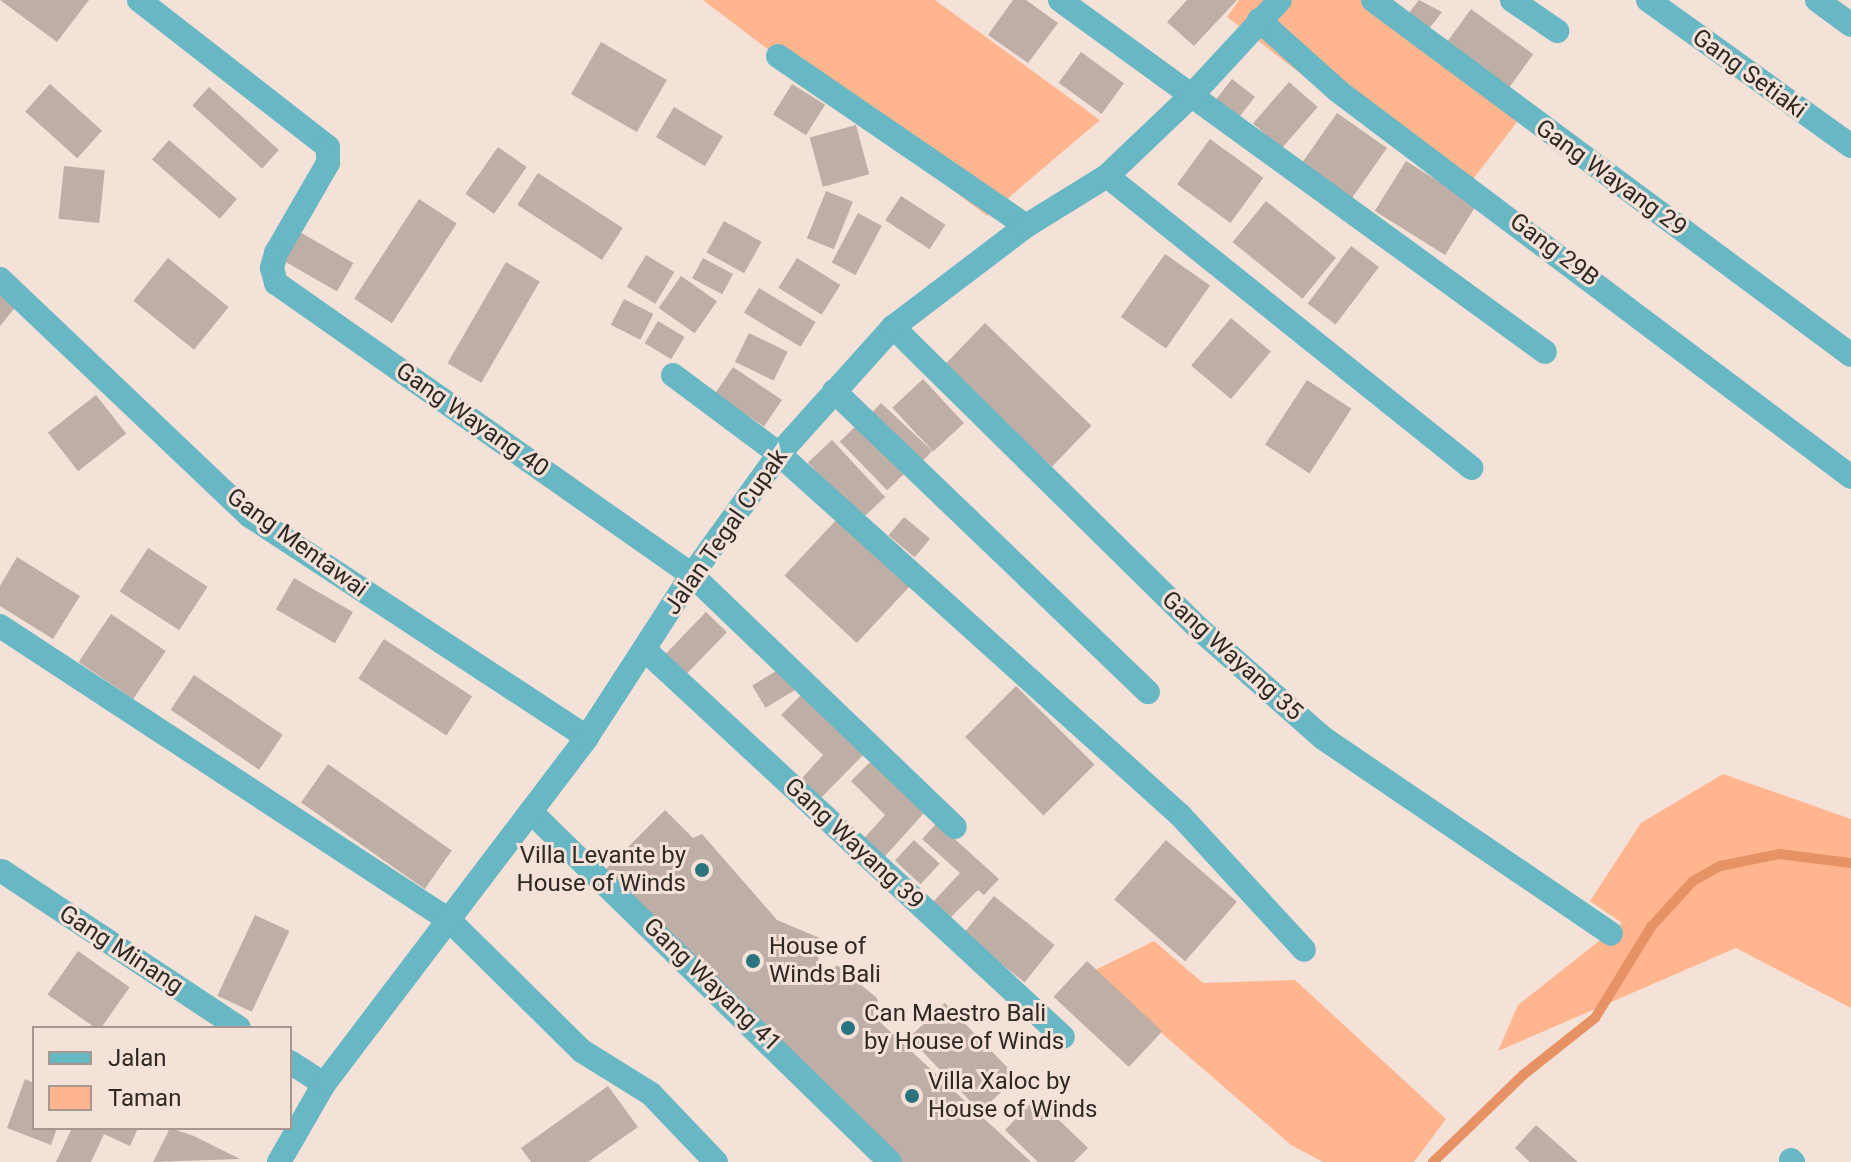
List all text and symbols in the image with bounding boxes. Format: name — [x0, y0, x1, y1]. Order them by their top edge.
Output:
street label: Gang Setiaki — [1686, 23, 1812, 125]
street label: Gang Wayang 29 — [1530, 114, 1692, 242]
street label: Gang 29B — [1504, 207, 1604, 293]
street label: Gang Wayang 40 — [390, 357, 554, 483]
street label: Jalan Tegal Cupak — [658, 443, 794, 621]
street label: Gang Mentawai — [221, 482, 373, 604]
street label: Gang Wayang 35 — [1156, 585, 1308, 727]
street label: Gang Wayang 39 — [778, 772, 930, 916]
place label: Villa Levante by House of Winds — [517, 842, 686, 898]
marker: Villa Levante by House of Winds — [693, 861, 711, 879]
street label: Gang Minang — [54, 899, 188, 1001]
street label: Gang Wayang 41 — [637, 912, 787, 1058]
place label: House of Winds Bali — [769, 933, 881, 989]
marker: House of Winds Bali — [744, 952, 762, 970]
place label: Can Maestro Bali by House of Winds — [864, 1000, 1064, 1056]
marker: Can Maestro Bali by House of Winds — [839, 1019, 857, 1037]
legend — [32, 1026, 292, 1130]
text: Jalan — [108, 1044, 166, 1072]
place label: Villa Xaloc by House of Winds — [928, 1068, 1097, 1124]
text: Taman — [108, 1084, 181, 1112]
marker: Villa Xaloc by House of Winds — [903, 1087, 921, 1105]

